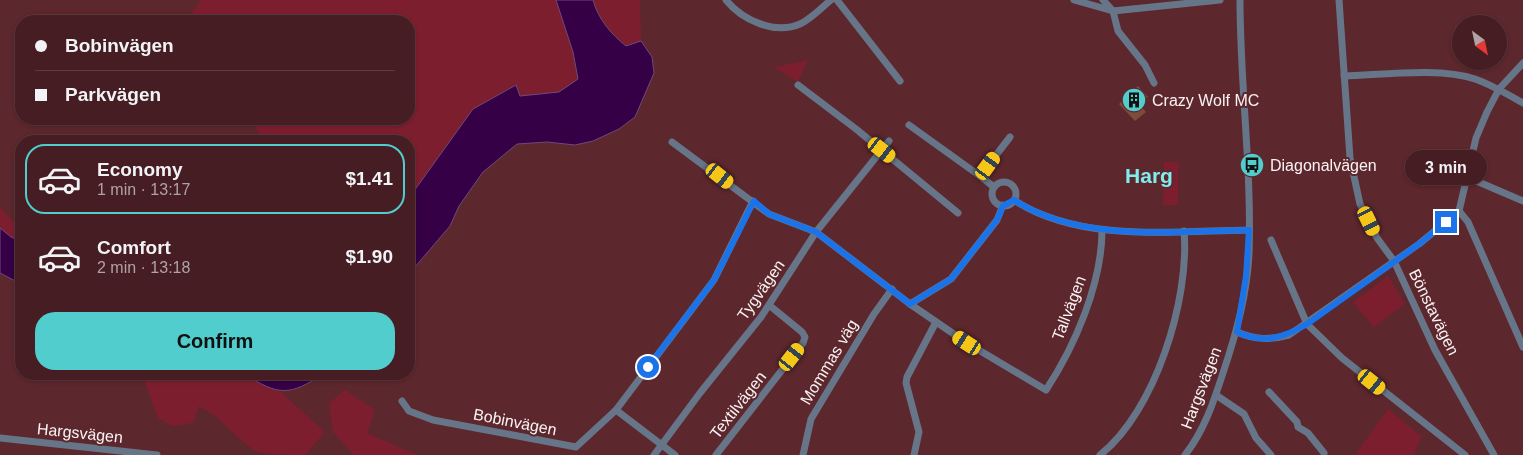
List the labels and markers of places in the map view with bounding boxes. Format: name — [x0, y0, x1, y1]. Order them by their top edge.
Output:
building icon: Crazy Wolf MC — [1121, 87, 1147, 113]
place label: Crazy Wolf MC — [1152, 92, 1259, 109]
bus stop icon: Diagonalvägen — [1239, 152, 1265, 178]
place label: Diagonalvägen — [1270, 157, 1377, 174]

